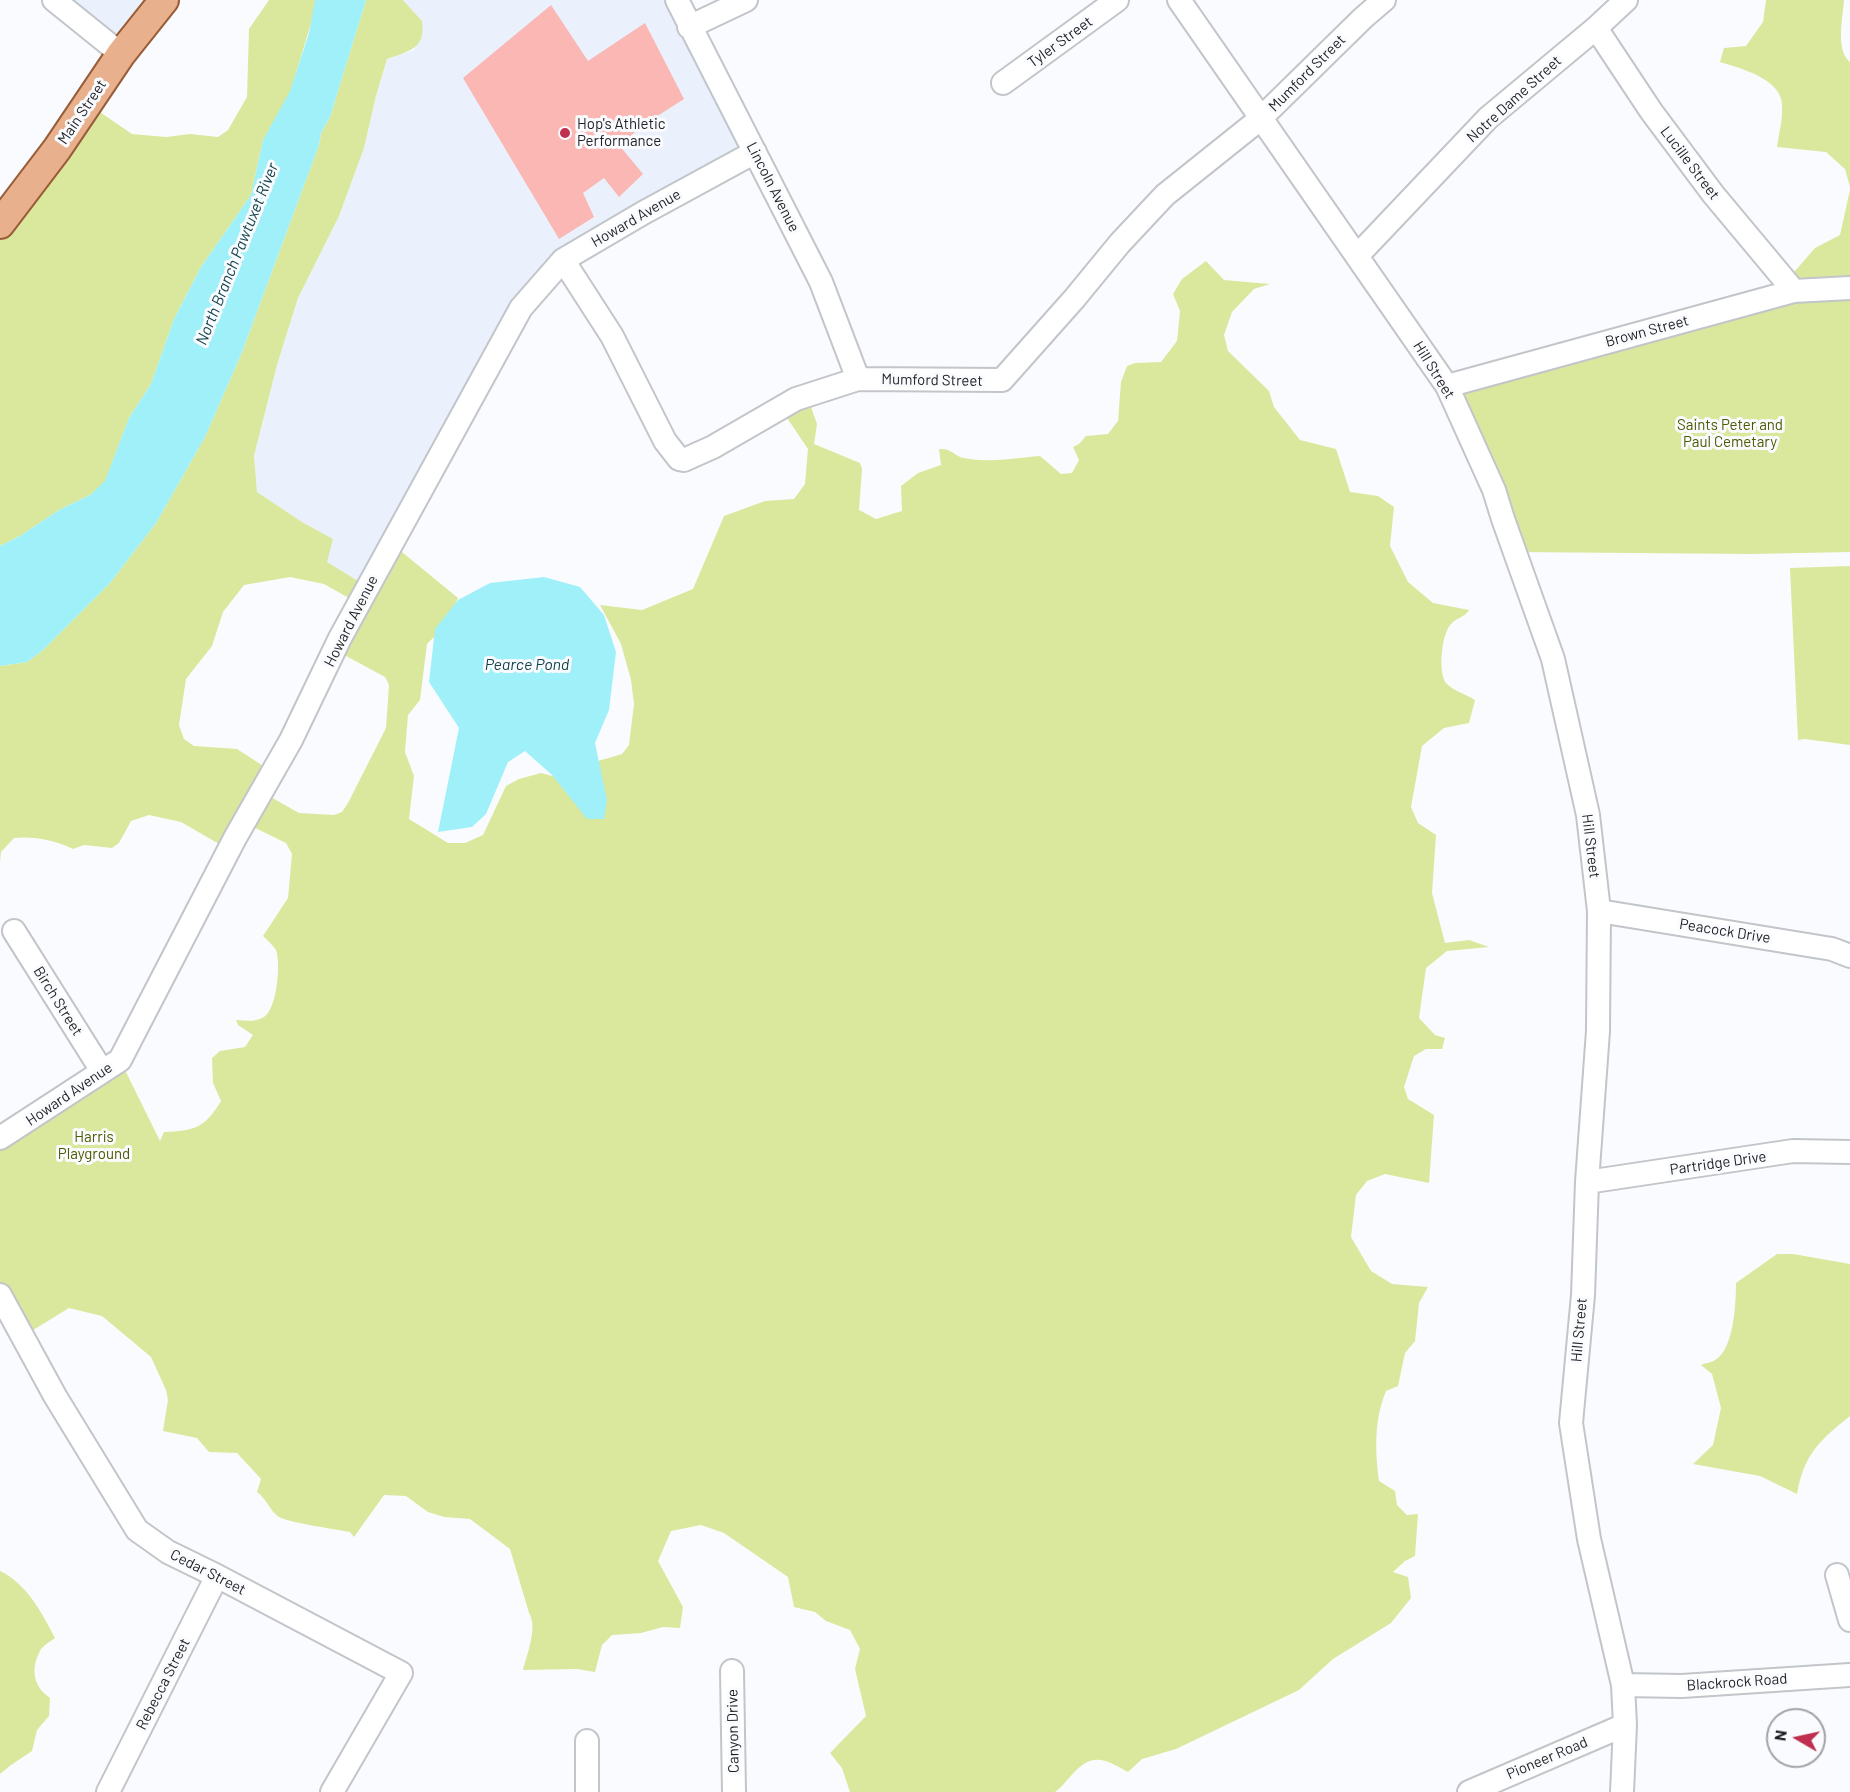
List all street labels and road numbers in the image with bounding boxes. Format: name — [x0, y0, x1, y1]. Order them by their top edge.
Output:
street label: Tyler Street — [1024, 12, 1096, 72]
street label: Mumford Street — [1265, 31, 1349, 115]
street label: Notre Dame Street — [1463, 52, 1565, 146]
street label: Main Street — [54, 76, 110, 148]
street label: Lucille Street — [1657, 123, 1723, 203]
street label: Lincoln Avenue — [743, 139, 803, 235]
street label: Howard Avenue — [588, 185, 684, 251]
street label: Brown Street — [1603, 311, 1691, 351]
street label: Hill Street — [1409, 338, 1459, 402]
street label: Mumford Street — [881, 370, 983, 390]
street label: Howard Avenue — [320, 572, 382, 670]
street label: Hill Street — [1578, 813, 1604, 879]
street label: Peacock Drive — [1678, 915, 1772, 947]
street label: Birch Street — [30, 963, 86, 1039]
street label: Howard Avenue — [22, 1059, 116, 1129]
street label: Partridge Drive — [1668, 1147, 1768, 1179]
street label: Hill Street — [1567, 1297, 1591, 1363]
street label: Cedar Street — [167, 1545, 249, 1599]
street label: Rebecca Street — [132, 1635, 194, 1733]
street label: Blackrock Road — [1686, 1670, 1788, 1694]
street label: Canyon Drive — [723, 1689, 743, 1773]
street label: Pioneer Road — [1504, 1733, 1590, 1783]

